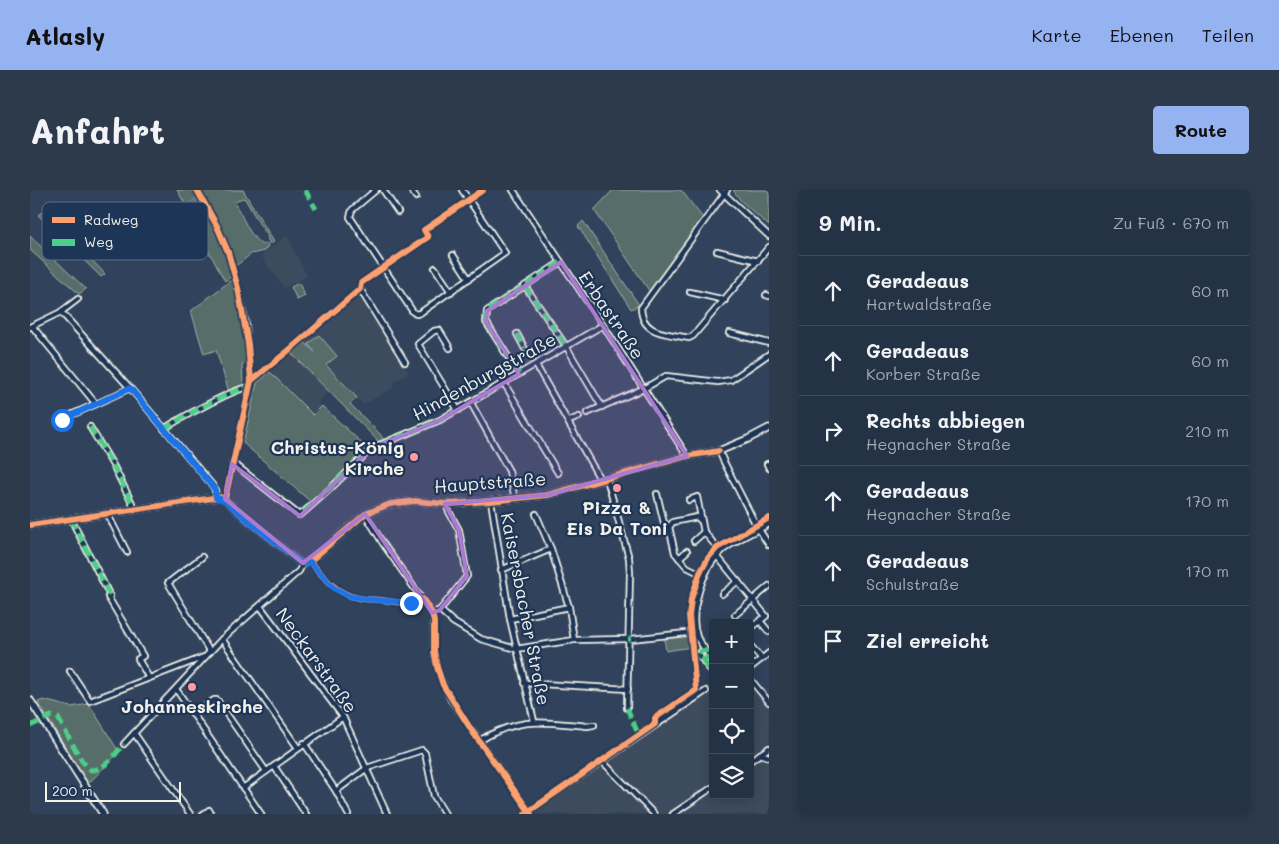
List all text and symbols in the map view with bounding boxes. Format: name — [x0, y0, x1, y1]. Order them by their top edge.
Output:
text: Atlasly — [25, 20, 105, 51]
text: Karte — [1031, 23, 1082, 47]
text: Ebenen — [1110, 23, 1174, 47]
text: Teilen — [1202, 23, 1254, 47]
button: Route — [1153, 106, 1249, 154]
text: Anfahrt — [30, 107, 165, 153]
legend — [42, 202, 208, 260]
text: 9 Min. — [819, 209, 882, 236]
text: Radweg — [84, 210, 138, 229]
text: Zu Fuß · 670 m — [1113, 212, 1229, 233]
text: Weg — [84, 232, 113, 251]
street label: Erbastraße — [574, 266, 650, 364]
text: Geradeaus — [866, 268, 969, 293]
icon: ahead — [819, 277, 847, 305]
text: 60 m — [1192, 280, 1229, 301]
text: Hartwaldstraße — [866, 293, 992, 314]
street label: Hindenburgstraße — [408, 326, 560, 426]
text: Geradeaus — [866, 338, 969, 363]
icon: ahead — [819, 347, 847, 375]
text: 60 m — [1192, 350, 1229, 371]
text: Korber Straße — [866, 363, 981, 384]
text: Rechts abbiegen — [866, 408, 1025, 433]
route start — [51, 409, 74, 432]
icon: right — [819, 417, 847, 445]
text: 210 m — [1185, 420, 1229, 441]
text: Hegnacher Straße — [866, 433, 1011, 454]
place label: Christus-König Kirche — [271, 435, 404, 480]
marker: Christus-König Kirche — [408, 451, 420, 463]
street label: Hauptstraße — [433, 466, 547, 498]
text: Geradeaus — [866, 478, 969, 503]
marker: Pizza & Eis Da Toni — [611, 482, 623, 494]
icon: ahead — [819, 487, 847, 515]
text: 170 m — [1185, 490, 1229, 511]
place label: Pizza & Eis Da Toni — [566, 495, 668, 540]
text: Hegnacher Straße — [866, 503, 1011, 524]
street label: Kaisersbacher Straße — [496, 511, 556, 707]
text: Geradeaus — [866, 548, 969, 573]
icon: ahead — [819, 557, 847, 585]
text: 170 m — [1185, 560, 1229, 581]
text: Schulstraße — [866, 573, 959, 594]
route end — [400, 592, 423, 615]
street label: Neckarstraße — [271, 603, 363, 717]
map controls — [709, 619, 754, 799]
button: + — [709, 619, 754, 664]
icon: arrive — [819, 627, 847, 655]
text: Ziel erreicht — [866, 628, 989, 653]
button: − — [709, 664, 754, 709]
marker: Johanneskirche — [186, 681, 198, 693]
place label: Johanneskirche — [121, 694, 263, 718]
button: locate — [709, 709, 754, 754]
button: layers — [709, 754, 754, 799]
scale bar — [45, 779, 181, 802]
text: 200 m — [52, 781, 93, 800]

